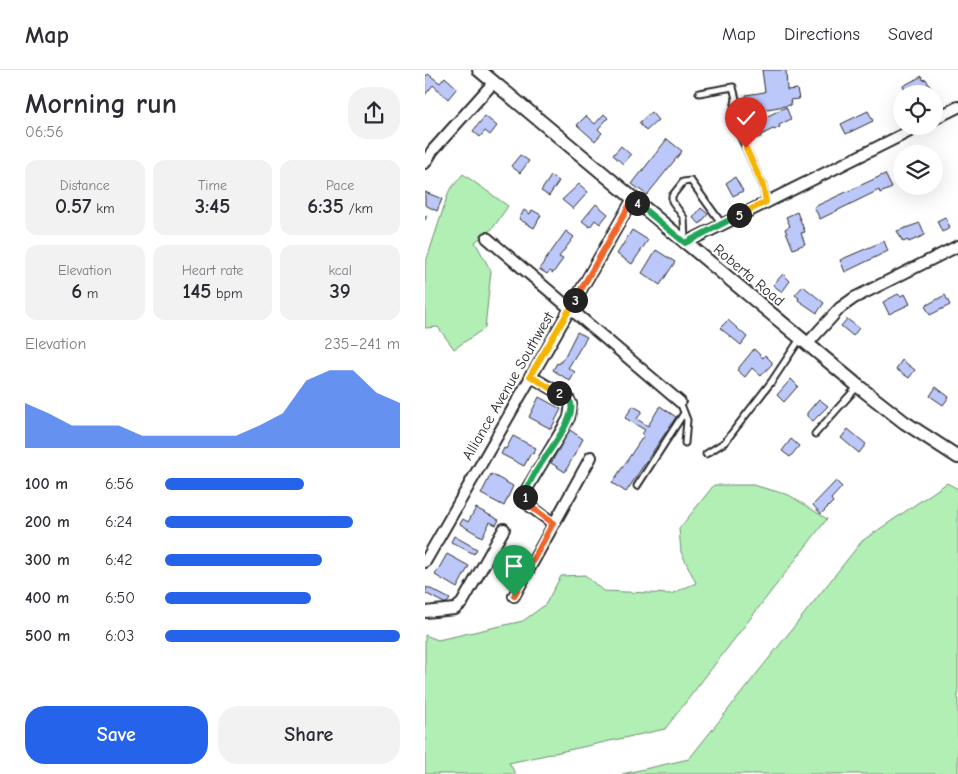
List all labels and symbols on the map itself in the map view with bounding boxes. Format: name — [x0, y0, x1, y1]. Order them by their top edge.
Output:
pin — [725, 97, 767, 148]
pin: 4 — [625, 190, 649, 216]
pin: 5 — [727, 202, 751, 228]
street label: Roberta Road — [710, 240, 788, 310]
pin: 3 — [563, 288, 587, 312]
street label: Alliance Avenue Southwest — [458, 308, 558, 463]
pin: 2 — [547, 380, 571, 406]
pin: 1 — [513, 484, 537, 510]
pin — [493, 545, 535, 596]

